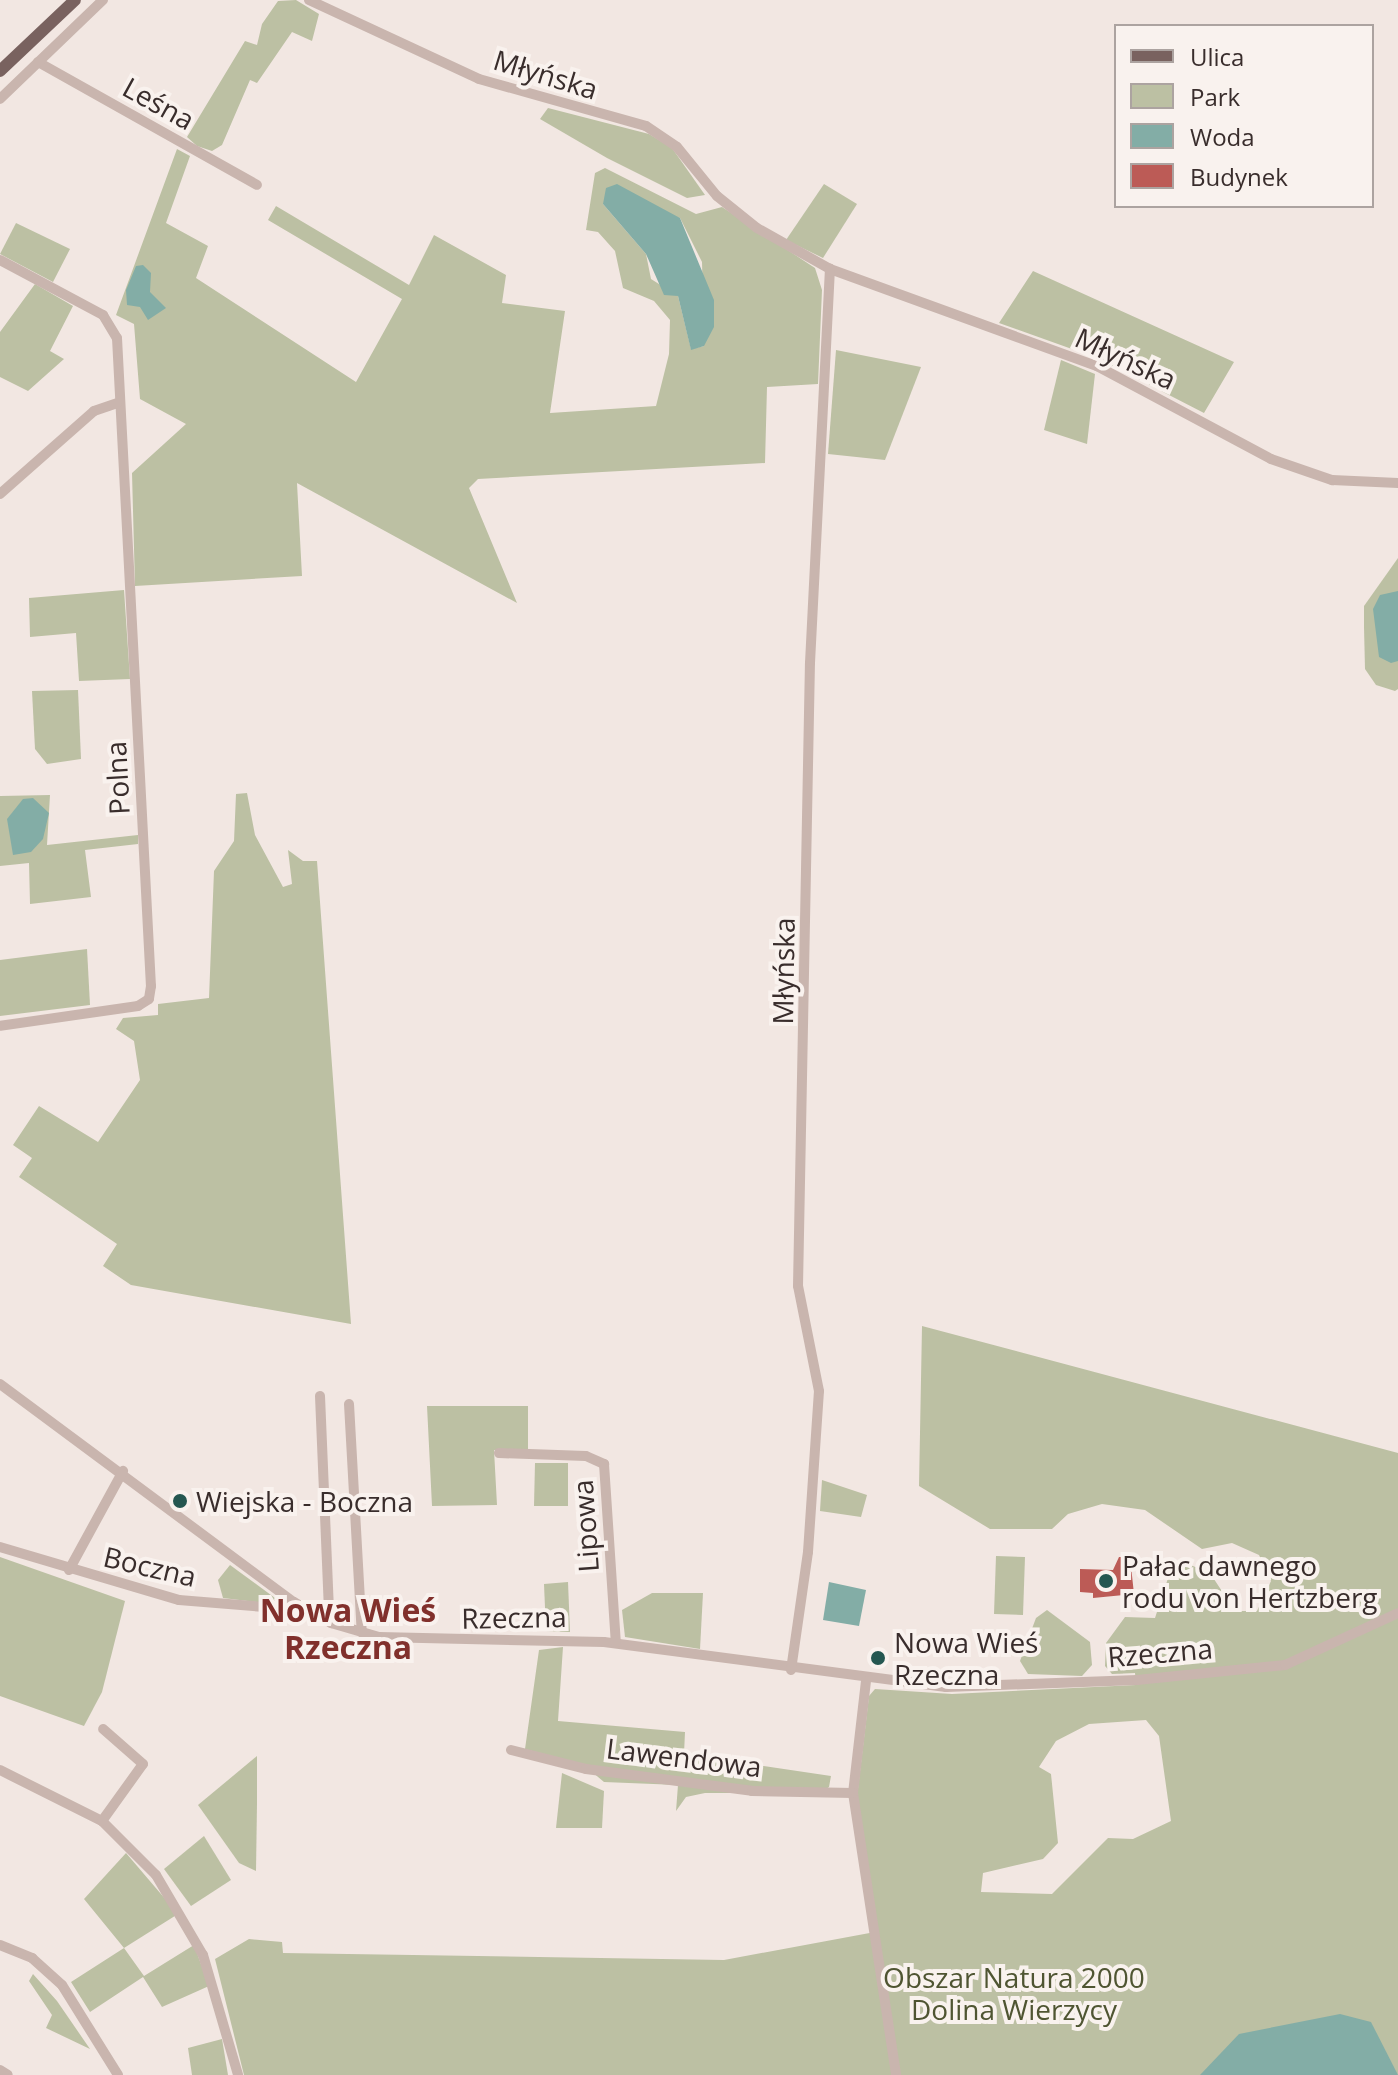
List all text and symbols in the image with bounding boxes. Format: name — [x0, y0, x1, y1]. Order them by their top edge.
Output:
legend — [1114, 24, 1374, 208]
text: Ulica — [1190, 40, 1244, 73]
street label: Młyńska — [490, 42, 602, 106]
street label: Leśna — [117, 70, 201, 136]
text: Park — [1190, 80, 1240, 113]
text: Woda — [1190, 120, 1255, 153]
text: Budynek — [1190, 160, 1288, 193]
street label: Młyńska — [1070, 320, 1182, 396]
street label: Polna — [98, 740, 136, 816]
street label: Młyńska — [765, 917, 801, 1025]
street label: Lipowa — [565, 1478, 605, 1574]
place label: Wiejska - Boczna — [196, 1484, 413, 1518]
marker: Wiejska - Boczna — [171, 1492, 189, 1510]
street label: Boczna — [100, 1539, 200, 1593]
place label: Pałac dawnego rodu von Hertzberg — [1122, 1548, 1378, 1614]
marker: Pałac dawnego rodu von Hertzberg — [1097, 1572, 1115, 1590]
district label: Nowa Wieś Rzeczna — [260, 1592, 436, 1667]
street label: Rzeczna — [461, 1599, 567, 1635]
place label: Nowa Wieś Rzeczna — [894, 1625, 1038, 1691]
street label: Rzeczna — [1106, 1631, 1214, 1673]
marker: Nowa Wieś Rzeczna — [869, 1649, 887, 1667]
street label: Lawendowa — [605, 1731, 763, 1783]
park label: Obszar Natura 2000 Dolina Wierzycy — [883, 1960, 1145, 2026]

